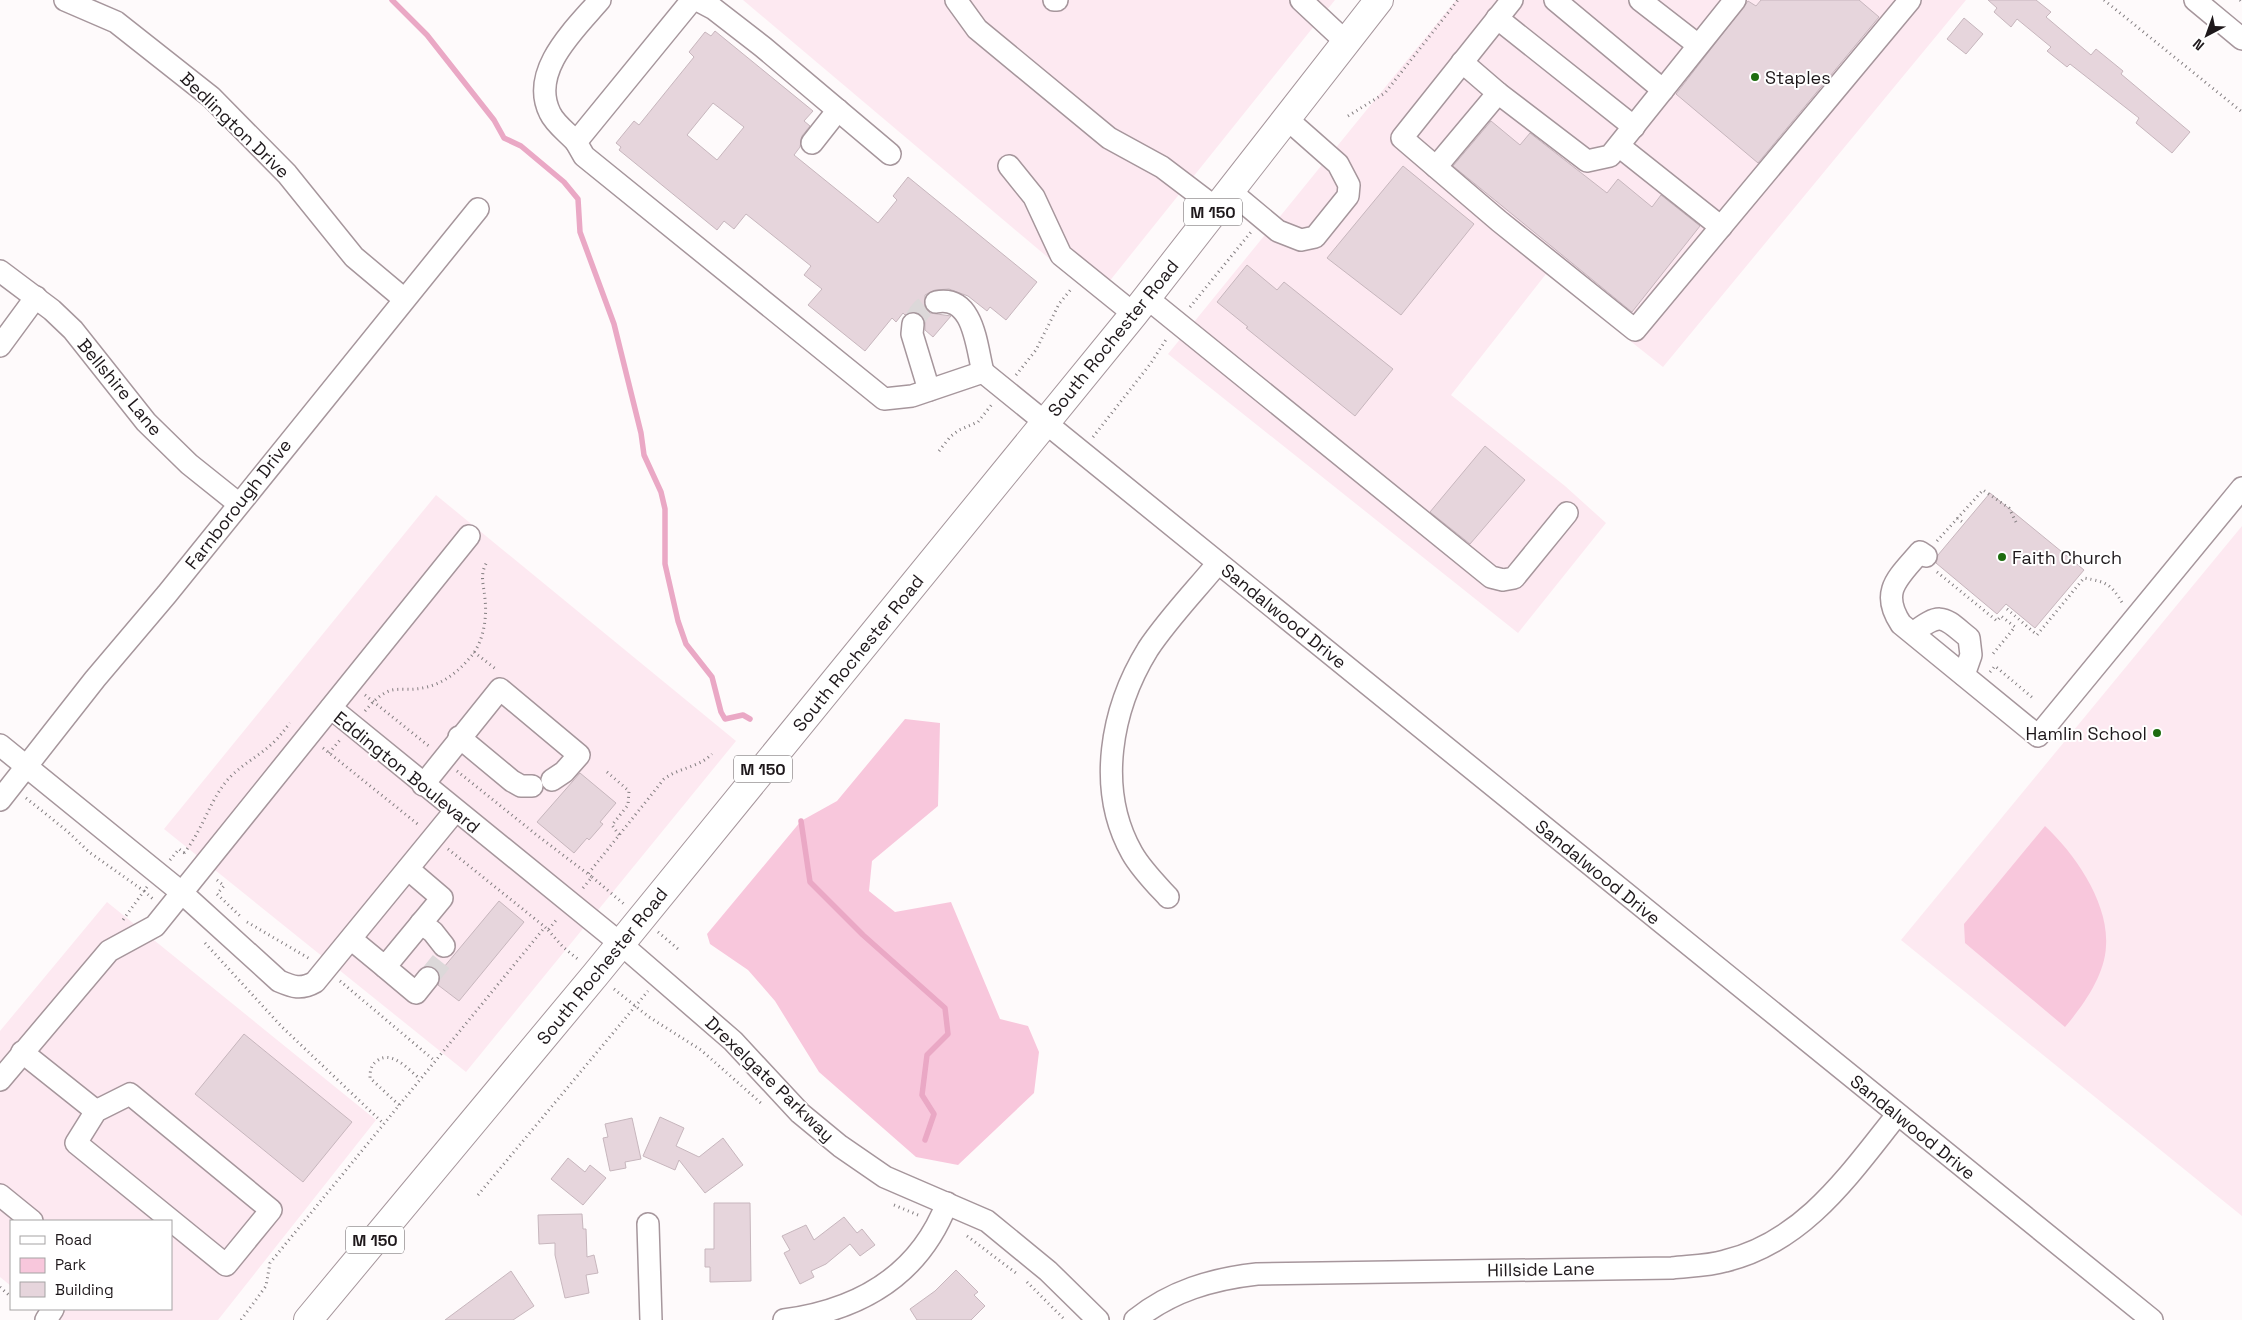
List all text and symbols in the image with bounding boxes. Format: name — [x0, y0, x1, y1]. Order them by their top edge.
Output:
north arrow — [2182, 10, 2232, 60]
text: N — [2189, 35, 2208, 55]
place label: Staples — [1765, 66, 1831, 89]
street label: Bedlington Drive — [175, 67, 295, 183]
marker: Staples — [1749, 71, 1761, 83]
road number: M 150 — [1184, 198, 1242, 226]
street label: South Rochester Road — [1043, 255, 1183, 421]
street label: Bellshire Lane — [73, 334, 167, 440]
street label: Farnborough Drive — [180, 434, 296, 574]
place label: Faith Church — [2012, 546, 2122, 569]
marker: Faith Church — [1996, 551, 2008, 563]
street label: Sandalwood Drive — [1217, 558, 1351, 674]
street label: South Rochester Road — [788, 570, 928, 736]
street label: Eddington Boulevard — [329, 706, 485, 838]
place label: Hamlin School — [2025, 722, 2147, 745]
marker: Hamlin School — [2151, 727, 2163, 739]
road number: M 150 — [734, 756, 792, 782]
street label: Sandalwood Drive — [1531, 814, 1665, 930]
street label: South Rochester Road — [532, 883, 672, 1049]
street label: Drexelgate Parkway — [700, 1011, 840, 1147]
street label: Sandalwood Drive — [1846, 1069, 1980, 1185]
legend — [10, 1220, 172, 1310]
road number: M 150 — [346, 1226, 404, 1254]
text: Road — [55, 1230, 92, 1249]
text: Park — [55, 1255, 86, 1274]
street label: Hillside Lane — [1487, 1257, 1595, 1281]
text: Building — [55, 1280, 114, 1299]

